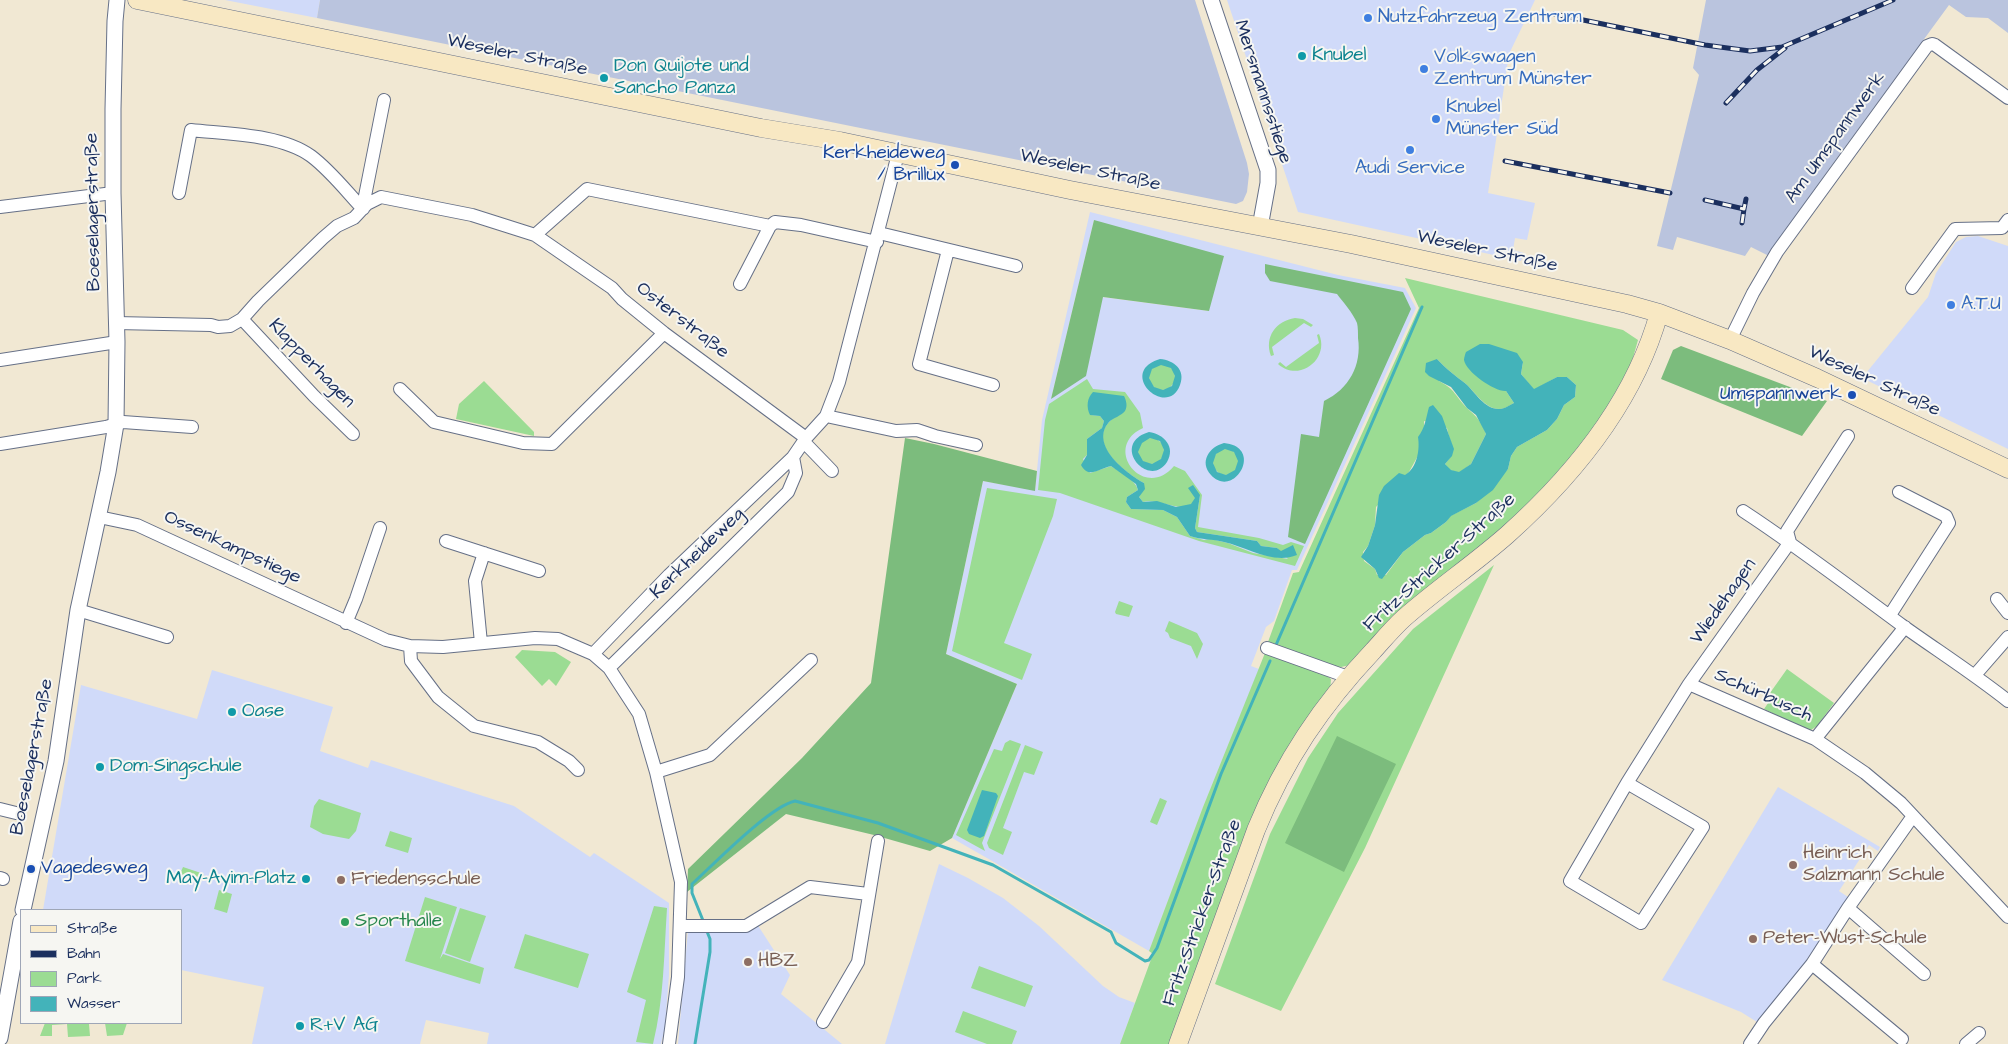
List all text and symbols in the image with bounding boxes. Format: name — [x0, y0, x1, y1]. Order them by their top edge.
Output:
place label: Nutzfahrzeug Zentrum — [1378, 7, 1582, 29]
marker: Nutzfahrzeug Zentrum — [1362, 12, 1374, 24]
street label: Mersmannsstiege — [1228, 17, 1296, 167]
street label: Weseler Straße — [445, 30, 589, 82]
place label: Knubel — [1312, 45, 1367, 67]
place label: Volkswagen Zentrum Münster — [1434, 47, 1592, 91]
marker: Knubel — [1296, 50, 1308, 62]
place label: Don Quijote und Sancho Panza — [614, 56, 749, 100]
marker: Volkswagen Zentrum Münster — [1418, 63, 1430, 75]
street label: Am Umspannwerk — [1781, 68, 1891, 208]
marker: Don Quijote und Sancho Panza — [598, 72, 610, 84]
place label: Knubel Münster Süd — [1446, 97, 1558, 141]
marker: Knubel Münster Süd — [1430, 113, 1442, 125]
street label: Boeselagerstraße — [81, 132, 107, 292]
place label: Kerkheideweg / Brillux — [823, 143, 945, 187]
marker: Audi Service — [1404, 144, 1416, 156]
street label: Weseler Straße — [1018, 145, 1162, 197]
place label: Audi Service — [1355, 158, 1465, 180]
marker: Kerkheideweg / Brillux — [949, 159, 961, 171]
street label: Weseler Straße — [1415, 226, 1559, 278]
street label: Osterstraße — [631, 278, 733, 364]
place label: A.T.U — [1961, 294, 2001, 316]
marker: A.T.U — [1945, 299, 1957, 311]
street label: Klapperhagen — [263, 315, 359, 413]
street label: Weseler Straße — [1804, 341, 1944, 423]
place label: Umspannwerk — [1720, 384, 1842, 406]
marker: Umspannwerk — [1846, 389, 1858, 401]
street label: Fritz-Stricker-Straße — [1359, 489, 1521, 637]
street label: Kerkheideweg — [646, 503, 750, 605]
street label: Ossenkampstiege — [160, 506, 304, 590]
street label: Wiedehagen — [1686, 555, 1762, 649]
street label: Schürbusch — [1710, 664, 1816, 728]
street label: Boeselagerstraße — [7, 677, 59, 837]
place label: Oase — [242, 701, 284, 723]
marker: Oase — [226, 706, 238, 718]
place label: Dom-Singschule — [110, 756, 242, 778]
marker: Dom-Singschule — [94, 761, 106, 773]
street label: Fritz-Stricker-Straße — [1159, 817, 1247, 1009]
place label: Heinrich Salzmann Schule — [1803, 843, 1945, 887]
place label: Vagedesweg — [41, 858, 148, 880]
marker: Heinrich Salzmann Schule — [1787, 859, 1799, 871]
marker: Vagedesweg — [25, 863, 37, 875]
place label: May-Ayim-Platz — [166, 868, 296, 890]
place label: Friedensschule — [351, 869, 481, 891]
marker: May-Ayim-Platz — [300, 873, 312, 885]
marker: Friedensschule — [335, 874, 347, 886]
legend — [20, 909, 182, 1024]
place label: Sporthalle — [355, 911, 442, 933]
marker: Sporthalle — [339, 916, 351, 928]
text: Straße — [67, 918, 117, 939]
place label: Peter-Wust-Schule — [1763, 928, 1927, 950]
marker: Peter-Wust-Schule — [1747, 933, 1759, 945]
text: Bahn — [67, 943, 100, 964]
place label: HBZ — [758, 951, 798, 973]
marker: HBZ — [742, 956, 754, 968]
text: Park — [67, 968, 102, 989]
text: Wasser — [67, 993, 120, 1014]
place label: R+V AG — [310, 1015, 378, 1037]
marker: R+V AG — [294, 1020, 306, 1032]

